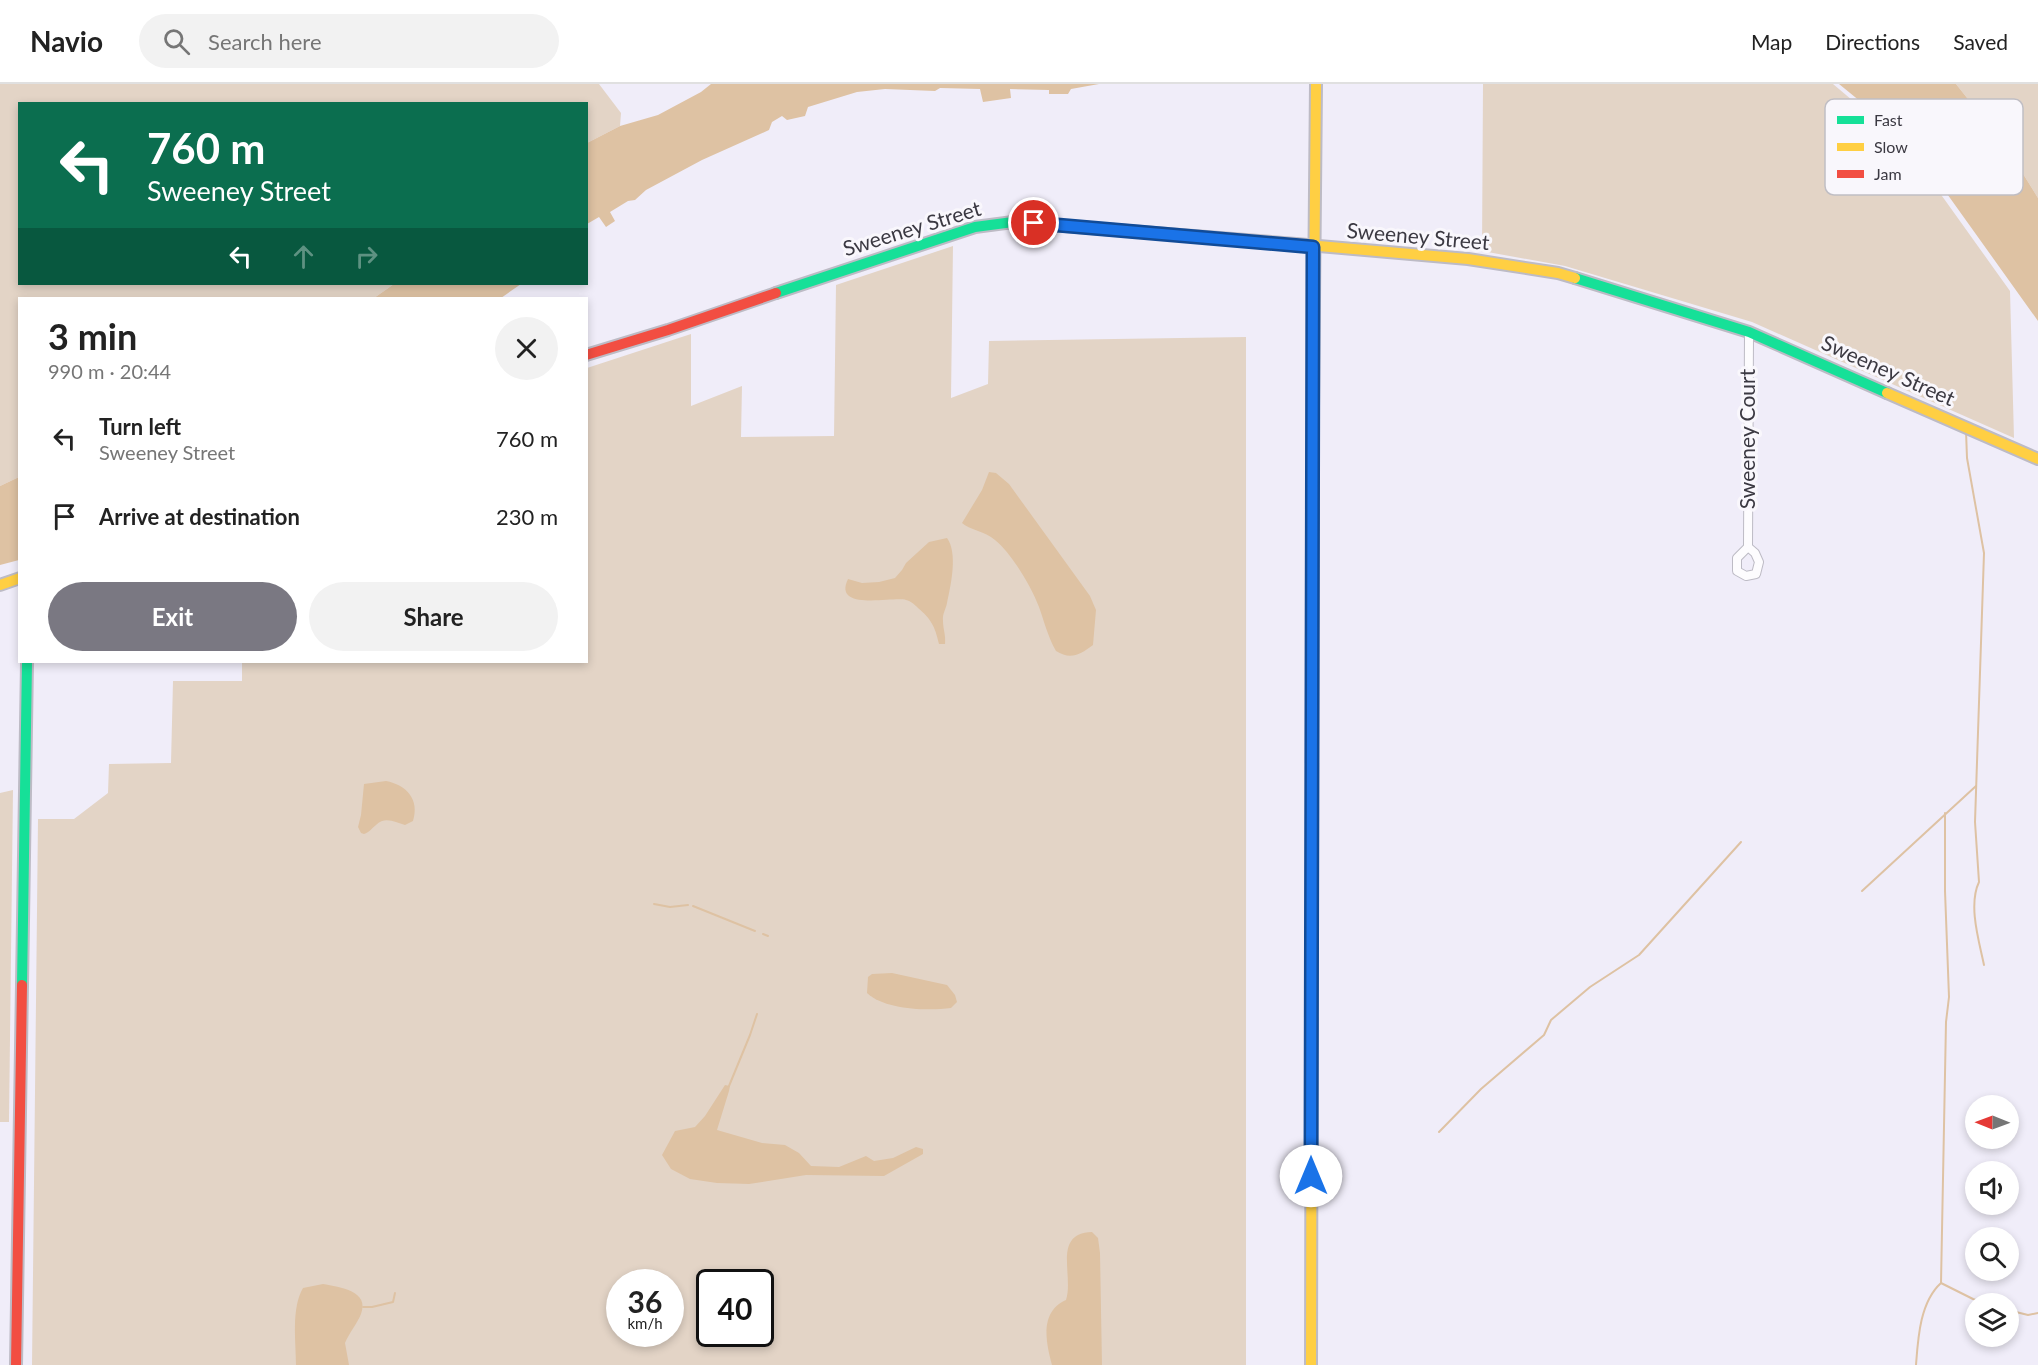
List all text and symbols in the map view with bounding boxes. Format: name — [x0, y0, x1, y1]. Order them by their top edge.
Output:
search box — [139, 14, 559, 68]
text: Navio — [30, 24, 103, 58]
icon: search — [160, 25, 193, 58]
text: Search here — [208, 28, 322, 55]
text: Map — [1751, 29, 1792, 54]
text: Directions — [1825, 29, 1920, 54]
text: Saved — [1953, 29, 2008, 54]
legend — [1825, 99, 2023, 195]
text: Fast — [1874, 110, 1903, 129]
text: 760 m — [147, 123, 265, 173]
icon: left — [48, 126, 126, 204]
text: Slow — [1874, 137, 1908, 156]
text: Jam — [1874, 164, 1902, 183]
text: Sweeney Street — [147, 174, 331, 207]
street label: Sweeney Street — [839, 195, 984, 260]
pin — [1008, 197, 1059, 248]
icon: arrive — [1017, 206, 1050, 239]
street label: Sweeney Street — [1346, 217, 1491, 254]
icon: left — [224, 240, 257, 273]
icon: ahead — [287, 240, 320, 273]
icon: right — [350, 240, 383, 273]
text: 3 min — [48, 314, 137, 358]
button: close — [495, 317, 558, 380]
street label: Sweeney Street — [1818, 329, 1959, 410]
text: 990 m · 20:44 — [48, 359, 171, 383]
street label: Sweeney Court — [1734, 368, 1759, 509]
text: Turn left — [99, 413, 181, 440]
icon: left — [48, 422, 81, 455]
text: 760 m — [496, 425, 558, 452]
text: Sweeney Street — [99, 440, 235, 464]
icon: arrive — [48, 500, 81, 533]
text: Arrive at destination — [99, 503, 300, 530]
text: 230 m — [496, 503, 558, 530]
button: Exit — [48, 582, 297, 651]
button: Share — [309, 582, 558, 651]
north arrow — [1965, 1095, 2019, 1149]
map controls — [1965, 1095, 2019, 1347]
position arrow — [1279, 1144, 1343, 1208]
button: sound — [1965, 1161, 2019, 1215]
button: search — [1965, 1227, 2019, 1281]
speed limit sign: 40 — [696, 1269, 774, 1347]
text: 36 — [628, 1283, 662, 1319]
button: layers — [1965, 1293, 2019, 1347]
text: km/h — [627, 1314, 663, 1332]

